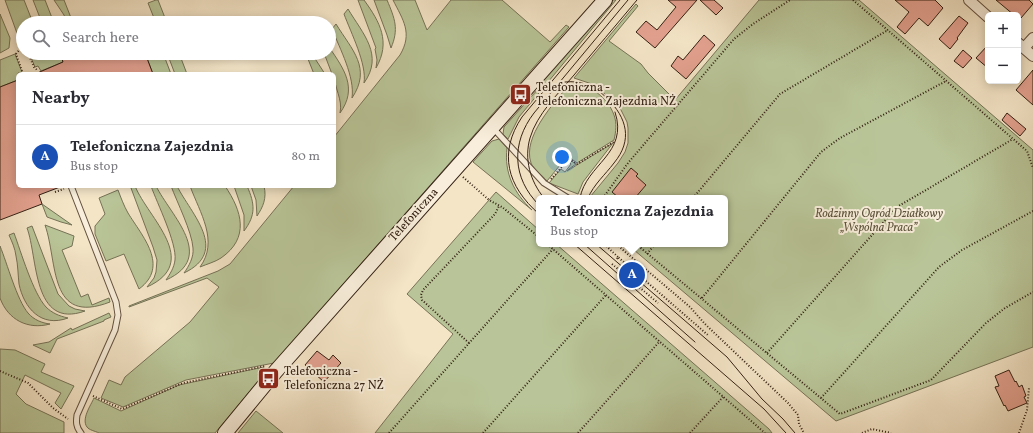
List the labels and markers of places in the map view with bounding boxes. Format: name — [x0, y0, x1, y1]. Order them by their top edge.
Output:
place label: Telefoniczna - Telefoniczna Zajezdnia NŻ — [536, 80, 676, 110]
bus stop icon: Telefoniczna - Telefoniczna Zajezdnia NŻ — [508, 82, 534, 108]
pin: A — [619, 260, 645, 290]
place label: Telefoniczna - Telefoniczna 27 NŻ — [284, 364, 384, 394]
bus stop icon: Telefoniczna - Telefoniczna 27 NŻ — [256, 366, 282, 392]

